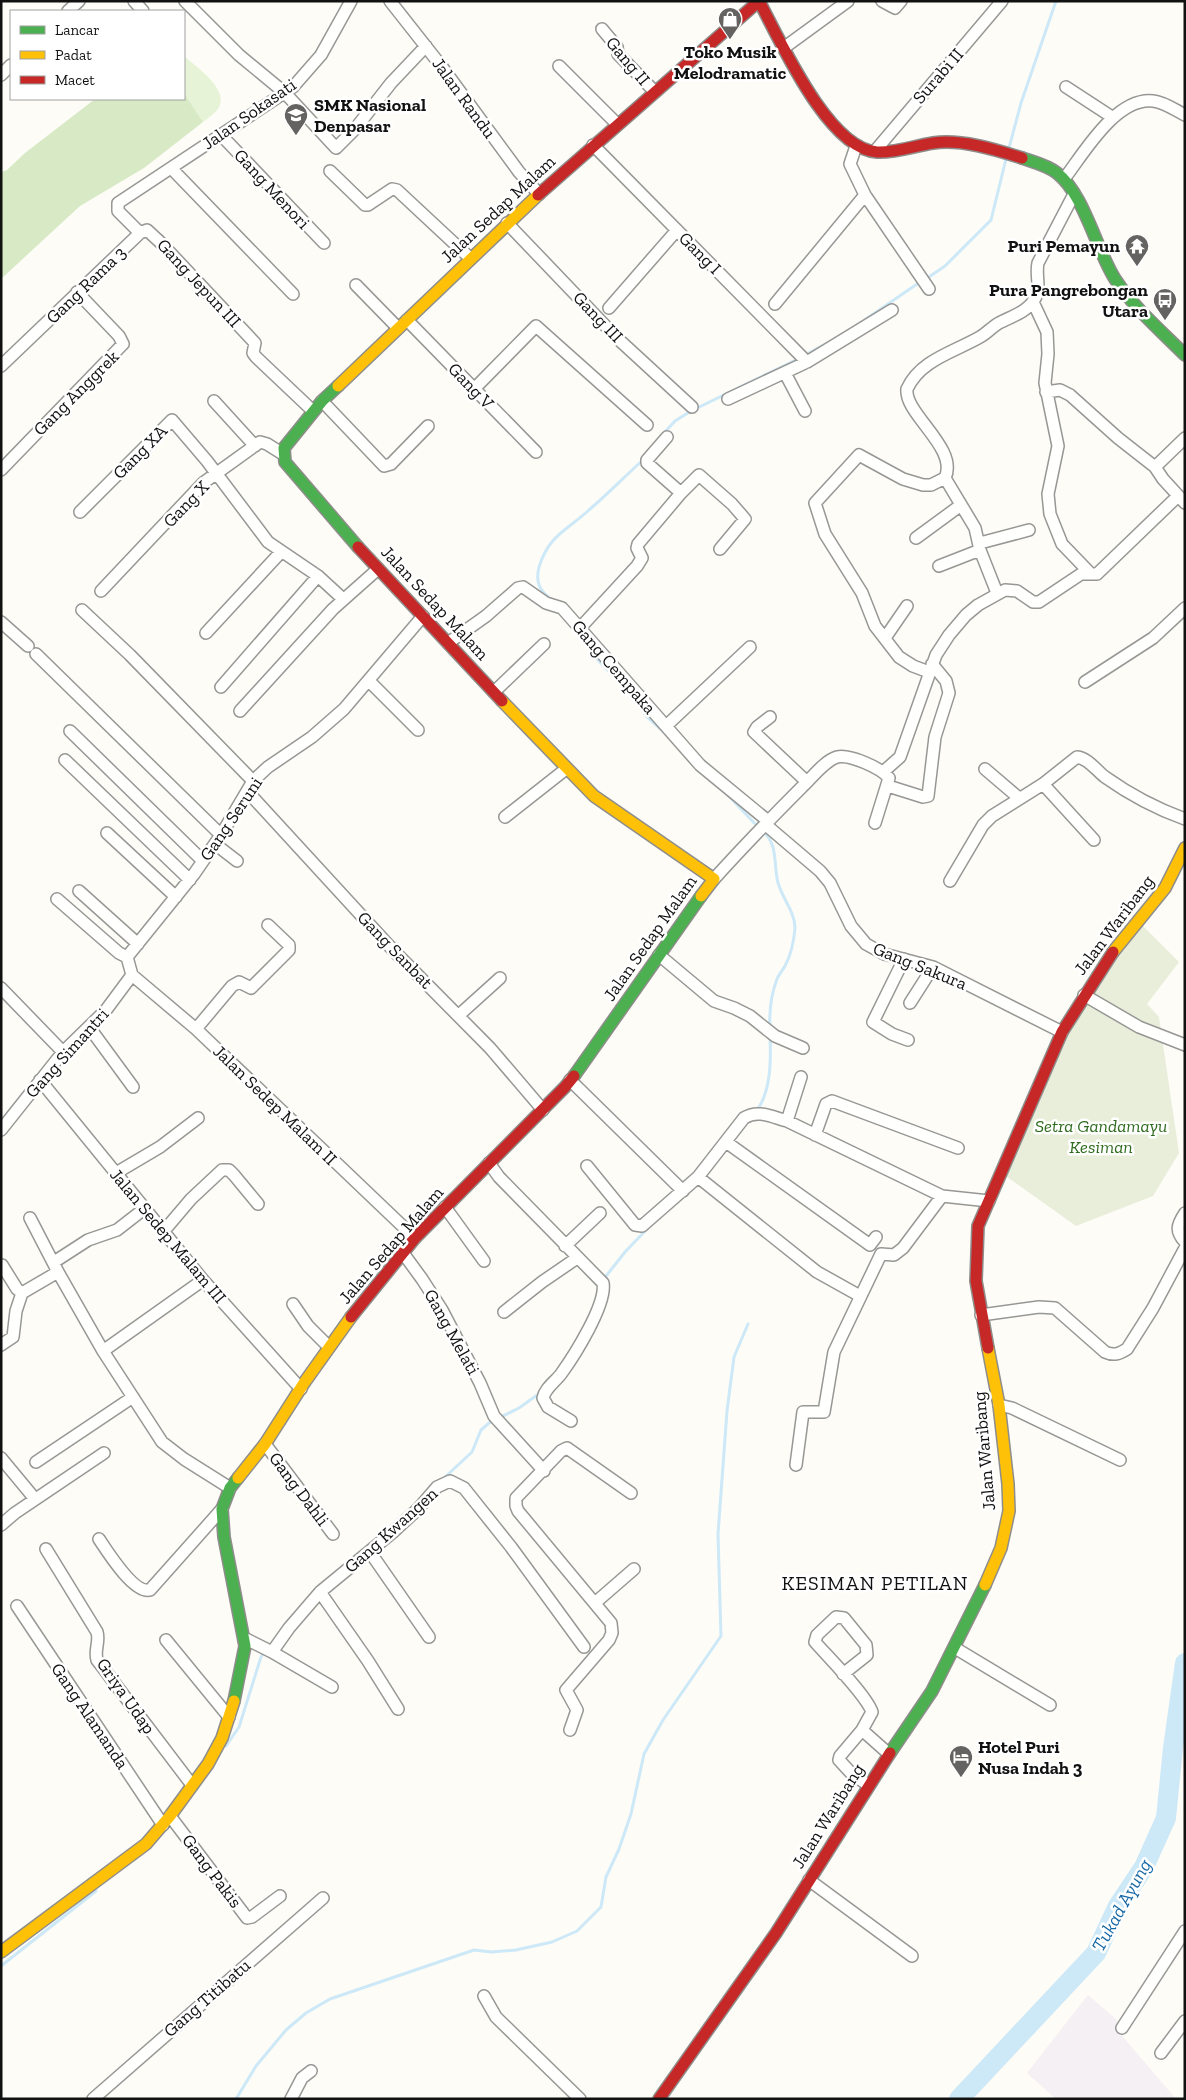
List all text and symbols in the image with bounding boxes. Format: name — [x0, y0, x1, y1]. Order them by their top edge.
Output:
shop icon: Toko Musik Melodramatic — [717, 6, 743, 40]
legend — [10, 10, 185, 100]
text: Lancar — [55, 21, 100, 39]
street label: Gang II — [601, 32, 655, 90]
place label: Toko Musik Melodramatic — [674, 41, 787, 84]
street label: Surabi II — [908, 44, 968, 108]
text: Padat — [55, 46, 92, 64]
street label: Jalan Randu — [427, 53, 501, 143]
text: Macet — [55, 71, 95, 89]
street label: Jalan Sokasati — [198, 74, 300, 154]
place label: SMK Nasional Denpasar — [314, 94, 426, 137]
school or university icon: SMK Nasional Denpasar — [283, 102, 309, 136]
street label: Gang Menori — [229, 144, 315, 234]
street label: Jalan Sedap Malam — [436, 150, 560, 268]
street label: Gang I — [674, 227, 726, 279]
temple icon: Puri Pemayun — [1124, 233, 1150, 267]
street label: Gang Jepun III — [152, 234, 246, 332]
place label: Puri Pemayun — [1008, 235, 1120, 257]
street label: Gang Rama 3 — [42, 241, 131, 328]
place label: Pura Pangrebongan Utara — [989, 279, 1148, 322]
street label: Gang III — [568, 287, 628, 347]
bus stop icon: Pura Pangrebongan Utara — [1152, 287, 1178, 321]
street label: Gang Anggrek — [29, 345, 124, 440]
street label: Gang V — [443, 358, 499, 414]
street label: Gang XA — [108, 420, 172, 484]
street label: Gang X — [158, 476, 214, 532]
street label: Jalan Sedap Malam — [376, 541, 494, 665]
street label: Gang Cempaka — [567, 615, 661, 719]
street label: Gang Seruni — [195, 773, 267, 865]
street label: Jalan Sedap Malam — [598, 871, 702, 1005]
street label: Jalan Waribang — [1069, 871, 1159, 979]
street label: Gang Sanbat — [353, 907, 438, 993]
street label: Gang Sakura — [870, 937, 970, 995]
street label: Gang Simantri — [21, 1003, 113, 1103]
street label: Jalan Sedep Malam II — [208, 1040, 342, 1170]
park label: Setra Gandamayu Kesiman — [1035, 1115, 1167, 1158]
street label: Jalan Sedep Malam III — [105, 1164, 231, 1308]
street label: Jalan Sedap Malam — [334, 1181, 448, 1308]
street label: Gang Melati — [419, 1285, 485, 1379]
street label: Jalan Waribang — [968, 1390, 1000, 1511]
street label: Gang Dahli — [264, 1448, 334, 1530]
street label: Gang Kwangen — [340, 1482, 443, 1578]
district label: KESIMAN PETILAN — [781, 1571, 969, 1595]
street label: Griya Udap — [92, 1654, 160, 1738]
street label: Gang Alamanda — [46, 1659, 134, 1773]
place label: Hotel Puri Nusa Indah 3 — [978, 1736, 1083, 1779]
hotel icon: Hotel Puri Nusa Indah 3 — [948, 1744, 974, 1778]
street label: Jalan Waribang — [787, 1759, 869, 1873]
street label: Gang Pakis — [177, 1830, 247, 1912]
water label: Tukad Ayung — [1087, 1855, 1156, 1956]
street label: Gang Titibatu — [159, 1954, 255, 2042]

